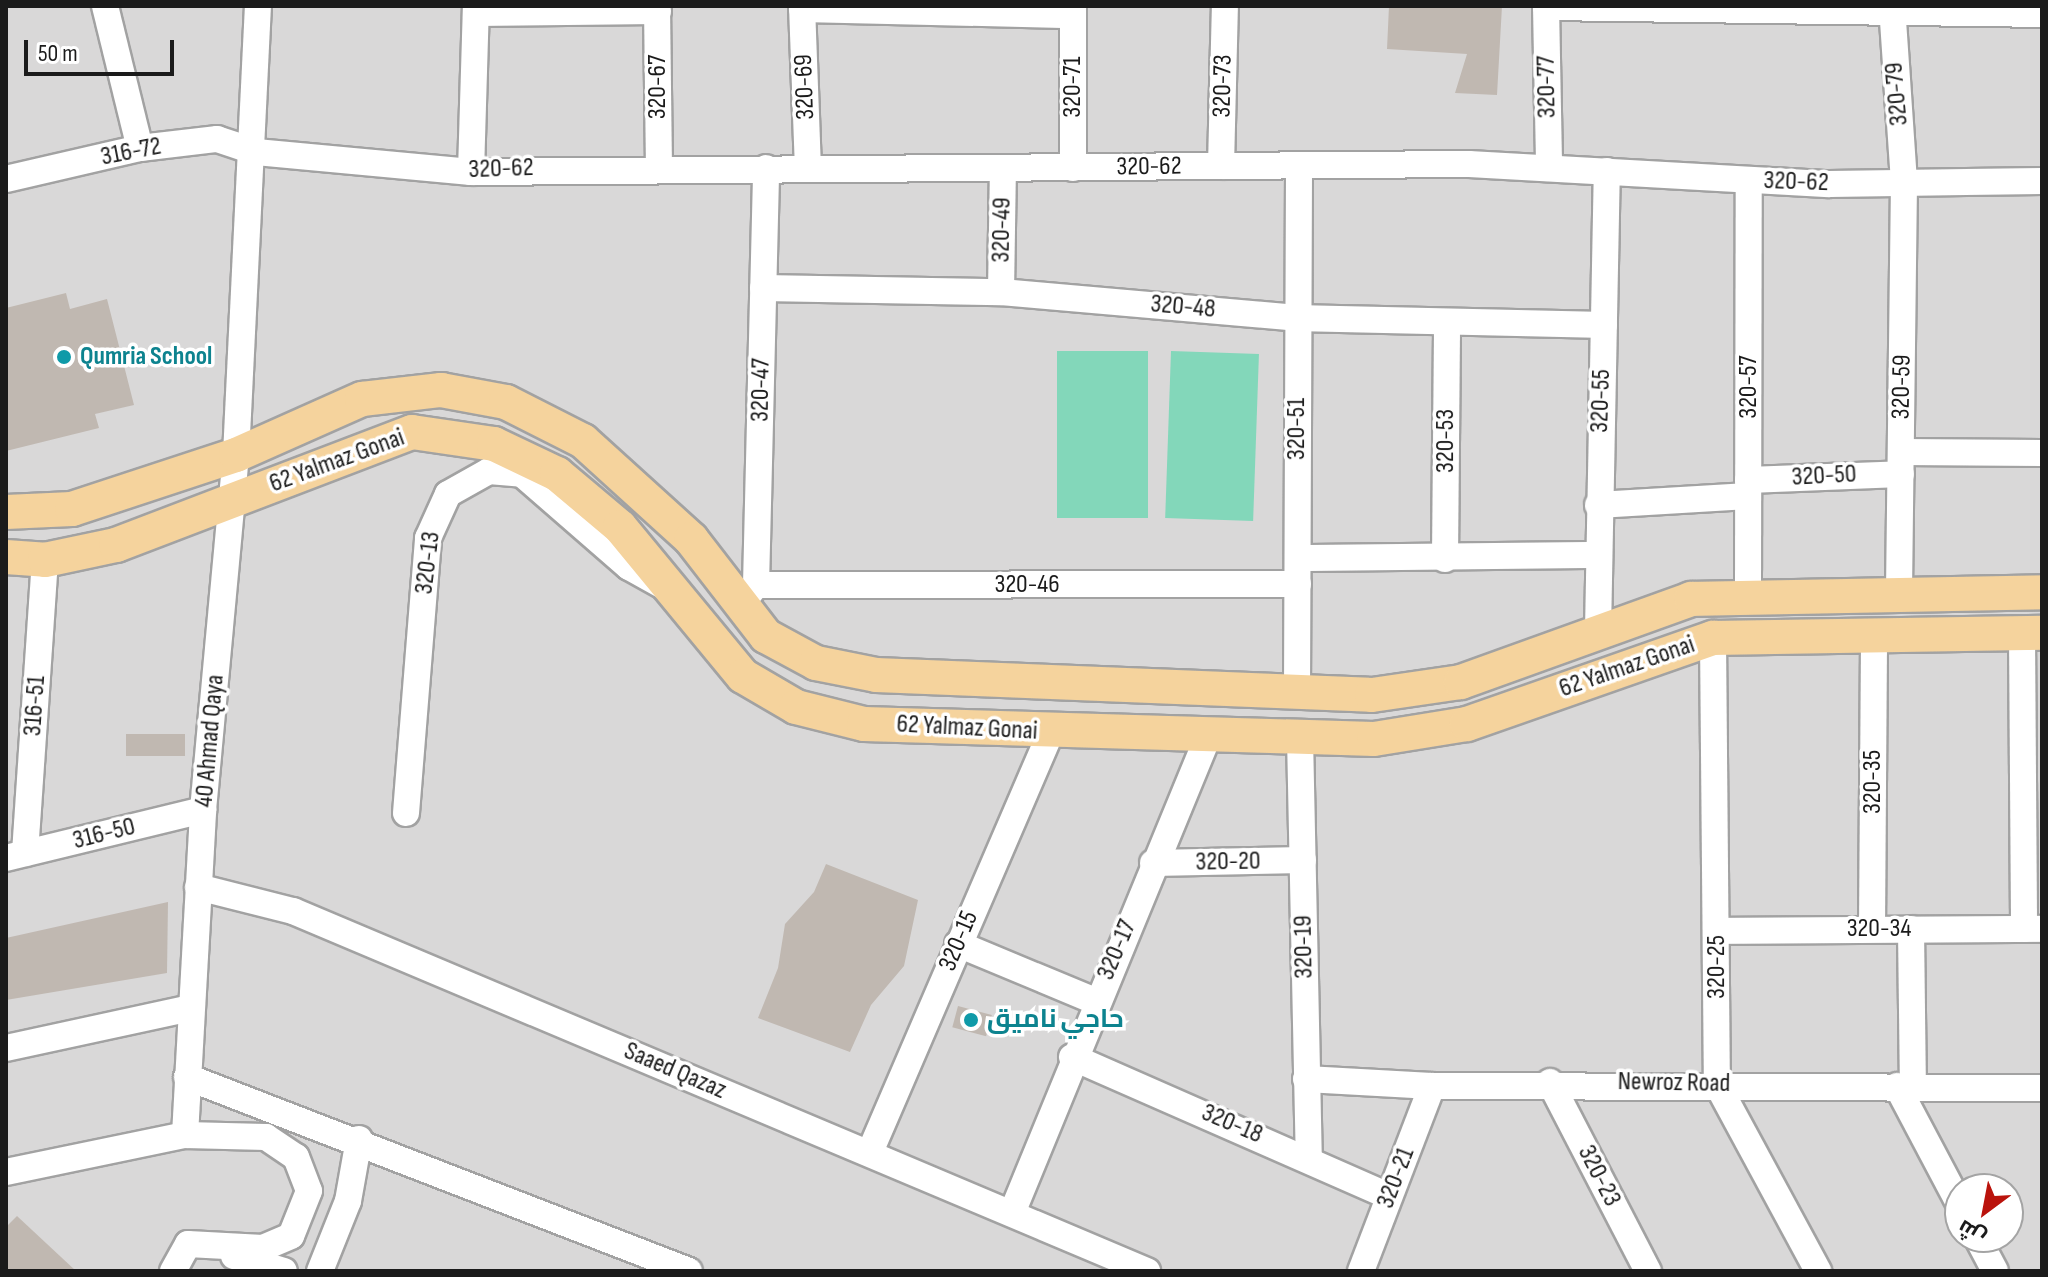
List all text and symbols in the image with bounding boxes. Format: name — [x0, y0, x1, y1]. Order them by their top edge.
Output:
scale bar — [28, 24, 178, 74]
text: 50 m — [38, 39, 78, 68]
street label: 320-69 — [788, 54, 822, 120]
street label: 320-73 — [1207, 54, 1239, 118]
street label: 320-67 — [642, 55, 674, 119]
street label: 320-77 — [1531, 55, 1563, 119]
street label: 320-71 — [1057, 56, 1089, 118]
street label: 320-79 — [1879, 61, 1915, 127]
street label: 316-72 — [98, 131, 164, 173]
street label: 320-62 — [1116, 151, 1182, 183]
street label: 320-62 — [468, 152, 534, 186]
street label: 320-62 — [1763, 165, 1829, 199]
street label: 320-49 — [986, 197, 1018, 263]
street label: 320-48 — [1149, 289, 1217, 325]
place label: Qumria School — [80, 341, 212, 373]
marker: Qumria School — [55, 348, 73, 366]
street label: 320-59 — [1886, 354, 1918, 420]
street label: 320-57 — [1733, 355, 1765, 419]
street label: 320-47 — [745, 358, 777, 422]
street label: 320-55 — [1584, 369, 1618, 433]
street label: 320-51 — [1281, 398, 1313, 460]
street label: 320-53 — [1430, 409, 1462, 473]
street label: 62 Yalmaz Gonai — [265, 422, 409, 500]
street label: 320-50 — [1791, 459, 1857, 493]
street label: 320-13 — [409, 530, 447, 596]
street label: 320-46 — [994, 569, 1060, 601]
street label: 62 Yalmaz Gonai — [1555, 629, 1699, 705]
street label: 40 Ahmad Qaya — [189, 673, 231, 809]
street label: 316-51 — [17, 675, 53, 737]
street label: 62 Yalmaz Gonai — [896, 709, 1038, 747]
street label: 320-35 — [1857, 750, 1889, 814]
street label: 316-50 — [70, 811, 138, 857]
street label: 320-20 — [1195, 846, 1261, 878]
street label: 320-15 — [932, 906, 986, 976]
street label: 320-34 — [1847, 913, 1911, 945]
street label: 320-17 — [1090, 915, 1144, 985]
street label: 320-19 — [1288, 915, 1320, 979]
street label: 320-25 — [1701, 935, 1733, 999]
place label: حاجي ناميق — [987, 1004, 1124, 1036]
marker: حاجي ناميق — [962, 1011, 980, 1029]
street label: Saaed Qazaz — [619, 1036, 731, 1106]
street label: Newroz Road — [1617, 1066, 1731, 1100]
street label: 320-18 — [1197, 1097, 1267, 1151]
street label: 320-23 — [1570, 1140, 1628, 1212]
street label: 320-21 — [1370, 1143, 1422, 1213]
north arrow — [1944, 1173, 2024, 1253]
text: ش — [1953, 1213, 1991, 1251]

